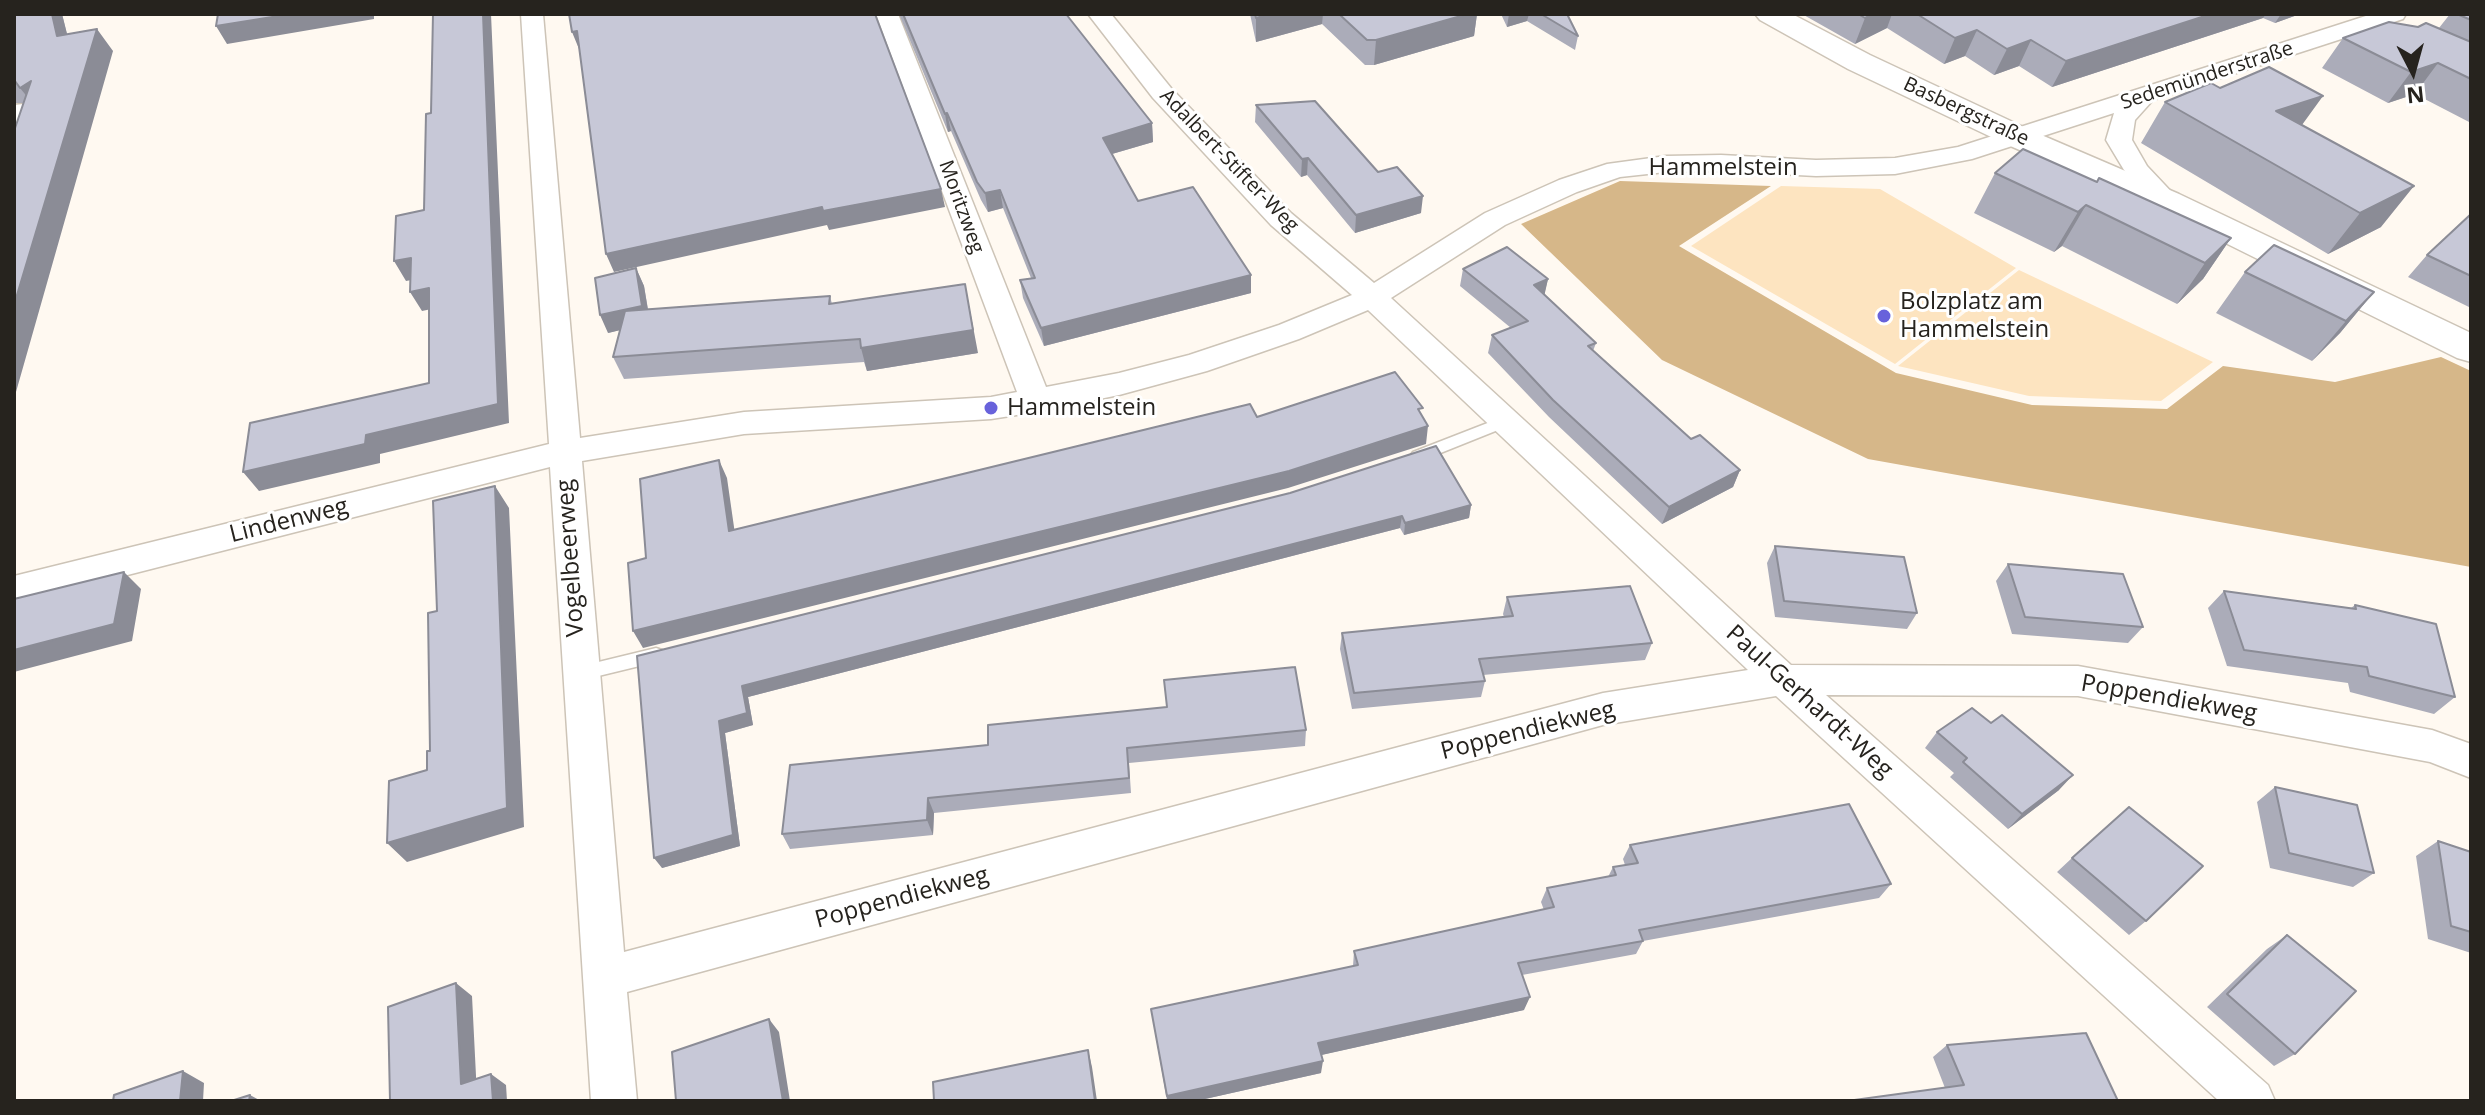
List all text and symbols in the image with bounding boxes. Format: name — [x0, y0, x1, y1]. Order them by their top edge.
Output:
north arrow — [2373, 32, 2453, 112]
street label: Sedemünderstraße — [2118, 37, 2296, 115]
street label: Basbergstraße — [1899, 72, 2033, 152]
text: N — [2405, 80, 2426, 112]
street label: Adalbert-Stifter-Weg — [1154, 84, 1304, 238]
street label: Hammelstein — [1648, 154, 1798, 182]
street label: Moritzweg — [933, 157, 989, 257]
place label: Bolzplatz am Hammelstein — [1900, 288, 2049, 344]
marker: Bolzplatz am Hammelstein — [1875, 307, 1893, 325]
place label: Hammelstein — [1007, 394, 1156, 422]
marker: Hammelstein — [982, 399, 1000, 417]
street label: Vogelbeerweg — [551, 478, 591, 638]
street label: Lindenweg — [227, 492, 351, 550]
street label: Paul-Gerhardt-Weg — [1720, 620, 1898, 784]
street label: Poppendiekweg — [2079, 669, 2259, 729]
street label: Poppendiekweg — [1438, 695, 1618, 767]
street label: Poppendiekweg — [812, 861, 992, 935]

